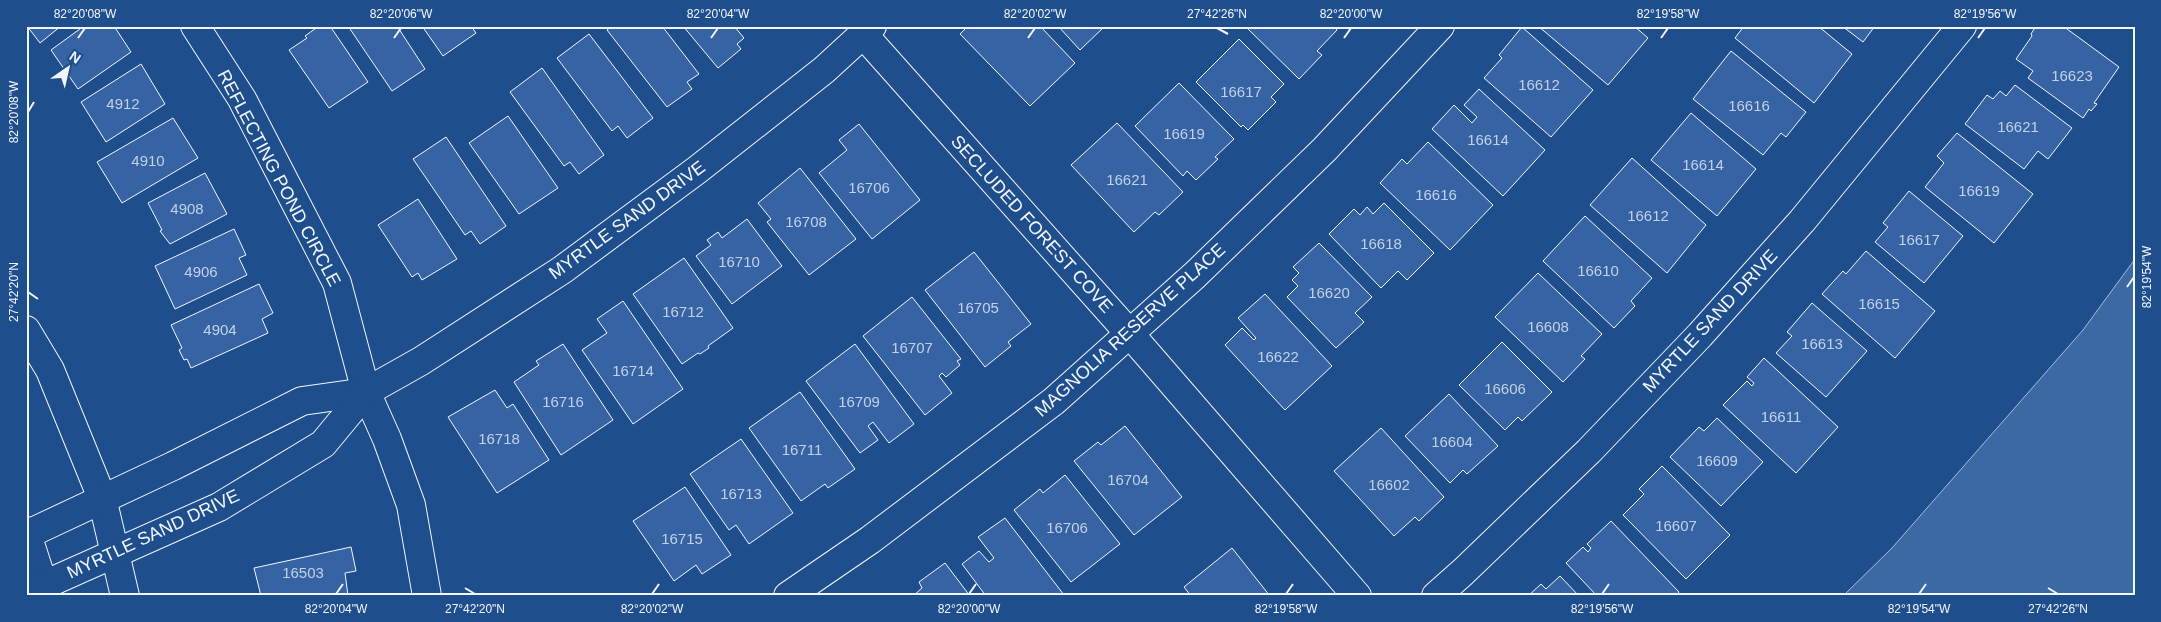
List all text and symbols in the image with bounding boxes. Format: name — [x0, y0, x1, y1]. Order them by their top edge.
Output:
text: 82°20'08"W — [54, 7, 117, 21]
text: 82°20'06"W — [370, 7, 433, 21]
text: 82°20'04"W — [687, 7, 750, 21]
text: 82°20'02"W — [1004, 7, 1067, 21]
text: 27°42'26"N — [1187, 7, 1247, 21]
text: 82°20'00"W — [1320, 7, 1383, 21]
text: 82°19'58"W — [1637, 7, 1700, 21]
text: 82°19'56"W — [1954, 7, 2017, 21]
north arrow — [42, 42, 92, 92]
text: N — [67, 48, 84, 67]
street label: REFLECTING POND CIRCLE — [213, 66, 345, 290]
house number: 16623 — [2051, 67, 2093, 84]
house number: 16612 — [1518, 76, 1560, 93]
text: 82°20'08"W — [7, 80, 21, 143]
house number: 16617 — [1220, 83, 1262, 100]
house number: 4912 — [106, 95, 140, 112]
house number: 16616 — [1728, 97, 1770, 114]
house number: 16621 — [1997, 118, 2039, 135]
house number: 16619 — [1163, 125, 1205, 142]
street label: SECLUDED FOREST COVE — [947, 131, 1117, 317]
house number: 16614 — [1467, 131, 1509, 148]
house number: 4910 — [131, 152, 165, 169]
house number: 16614 — [1682, 156, 1724, 173]
street label: MYRTLE SAND DRIVE — [545, 157, 709, 283]
house number: 16621 — [1106, 171, 1148, 188]
house number: 16706 — [848, 179, 890, 196]
house number: 16619 — [1958, 182, 2000, 199]
house number: 16616 — [1415, 186, 1457, 203]
house number: 4908 — [170, 200, 204, 217]
house number: 16612 — [1627, 207, 1669, 224]
house number: 16708 — [785, 213, 827, 230]
house number: 16617 — [1898, 231, 1940, 248]
house number: 16618 — [1360, 235, 1402, 252]
street label: MAGNOLIA RESERVE PLACE — [1031, 239, 1229, 421]
text: 82°19'54"W — [2140, 245, 2154, 308]
street label: MYRTLE SAND DRIVE — [1639, 246, 1781, 396]
house number: 16710 — [718, 253, 760, 270]
text: 27°42'20"N — [7, 262, 21, 322]
house number: 16610 — [1577, 262, 1619, 279]
house number: 4906 — [184, 263, 218, 280]
house number: 16620 — [1308, 284, 1350, 301]
house number: 16615 — [1858, 295, 1900, 312]
house number: 16705 — [957, 299, 999, 316]
house number: 16712 — [662, 303, 704, 320]
house number: 16608 — [1527, 318, 1569, 335]
house number: 4904 — [203, 321, 237, 338]
house number: 16613 — [1801, 335, 1843, 352]
house number: 16707 — [891, 339, 933, 356]
house number: 16622 — [1257, 348, 1299, 365]
house number: 16714 — [612, 362, 654, 379]
house number: 16606 — [1484, 380, 1526, 397]
house number: 16716 — [542, 393, 584, 410]
house number: 16709 — [838, 393, 880, 410]
house number: 16611 — [1761, 408, 1801, 425]
house number: 16718 — [478, 430, 520, 447]
house number: 16604 — [1431, 433, 1473, 450]
house number: 16711 — [782, 441, 822, 458]
house number: 16609 — [1696, 452, 1738, 469]
house number: 16704 — [1107, 471, 1149, 488]
house number: 16602 — [1368, 476, 1410, 493]
street label: MYRTLE SAND DRIVE — [64, 485, 242, 583]
house number: 16713 — [720, 485, 762, 502]
house number: 16607 — [1655, 517, 1697, 534]
house number: 16706 — [1046, 519, 1088, 536]
house number: 16715 — [661, 530, 703, 547]
house number: 16503 — [282, 564, 324, 581]
text: 82°20'04"W — [305, 602, 368, 616]
text: 27°42'20"N — [445, 602, 505, 616]
text: 82°20'02"W — [621, 602, 684, 616]
text: 82°20'00"W — [938, 602, 1001, 616]
text: 82°19'58"W — [1255, 602, 1318, 616]
text: 82°19'56"W — [1571, 602, 1634, 616]
text: 82°19'54"W — [1888, 602, 1951, 616]
text: 27°42'26"N — [2028, 602, 2088, 616]

